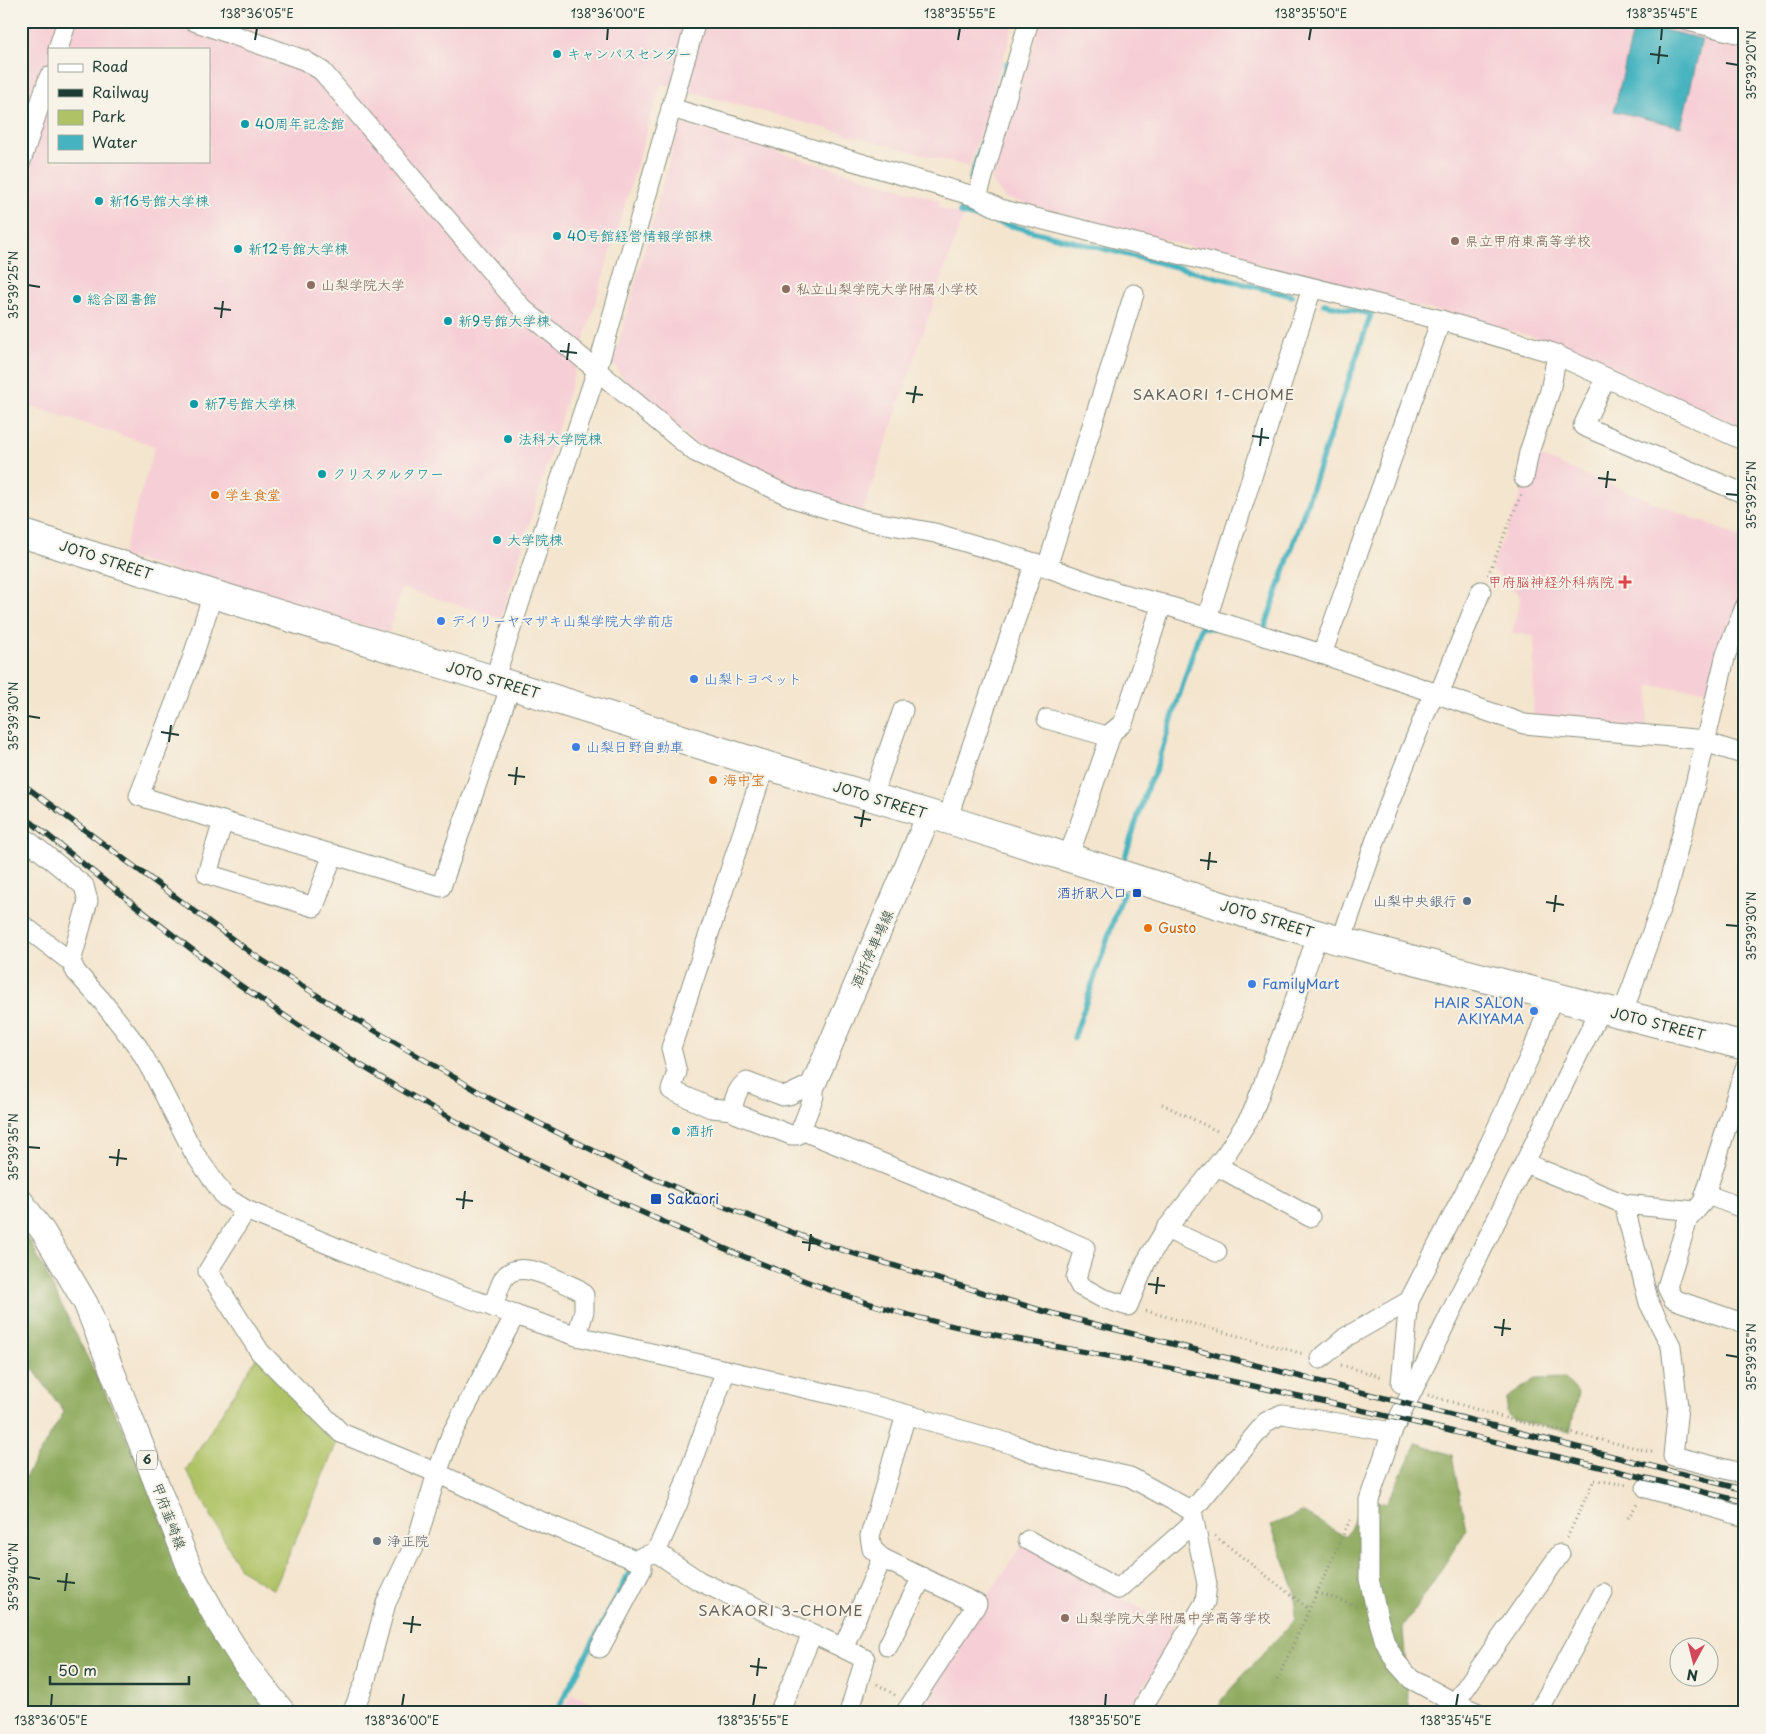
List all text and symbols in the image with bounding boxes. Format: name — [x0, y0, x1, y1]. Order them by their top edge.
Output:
text: 138°36'05"E — [220, 4, 294, 22]
text: 138°36'00"E — [571, 4, 645, 22]
text: 138°35'55"E — [924, 4, 996, 22]
text: 138°35'50"E — [1275, 4, 1347, 22]
text: 138°35'45"E — [1626, 4, 1698, 22]
text: 35°39'20"N — [1742, 30, 1760, 100]
place label: キャンパスセンター — [567, 43, 692, 64]
legend — [48, 48, 210, 162]
marker: キャンパスセンター — [551, 48, 563, 60]
text: Road — [92, 54, 128, 77]
text: Railway — [92, 80, 149, 103]
text: Park — [92, 104, 126, 127]
place label: 40周年記念館 — [255, 113, 345, 134]
marker: 40周年記念館 — [239, 118, 251, 130]
text: Water — [92, 130, 137, 153]
place label: 新16号館大学棟 — [109, 190, 210, 211]
marker: 新16号館大学棟 — [93, 195, 105, 207]
place label: 40号館経営情報学部棟 — [567, 225, 713, 246]
marker: 40号館経営情報学部棟 — [551, 230, 563, 242]
place label: 県立甲府東高等学校 — [1465, 230, 1591, 251]
marker: 県立甲府東高等学校 — [1449, 235, 1461, 247]
place label: 新12号館大学棟 — [248, 238, 349, 259]
marker: 新12号館大学棟 — [232, 243, 244, 255]
text: 35°39'25"N — [4, 251, 22, 319]
place label: 山梨学院大学 — [321, 274, 405, 295]
place label: 私立山梨学院大学附属小学校 — [796, 278, 978, 299]
marker: 山梨学院大学 — [305, 279, 317, 291]
marker: 私立山梨学院大学附属小学校 — [780, 283, 792, 295]
place label: 総合図書館 — [87, 288, 157, 309]
marker: 総合図書館 — [71, 293, 83, 305]
place label: 新9号館大学棟 — [458, 310, 551, 331]
marker: 新9号館大学棟 — [442, 315, 454, 327]
district label: SAKAORI 1-CHOME — [1133, 382, 1295, 405]
place label: 新7号館大学棟 — [204, 393, 297, 414]
marker: 新7号館大学棟 — [188, 398, 200, 410]
place label: 法科大学院棟 — [518, 428, 603, 449]
marker: 法科大学院棟 — [502, 433, 514, 445]
text: 35°39'25"N — [1742, 461, 1760, 529]
place label: クリスタルタワー — [332, 463, 444, 484]
marker: クリスタルタワー — [316, 468, 328, 480]
place label: 学生食堂 — [225, 484, 281, 505]
marker: 学生食堂 — [209, 489, 221, 501]
place label: 大学院棟 — [507, 529, 564, 550]
marker: 大学院棟 — [491, 534, 503, 546]
street label: JOTO STREET — [57, 535, 156, 585]
place label: 甲府脳神経外科病院 — [1488, 571, 1614, 592]
marker: 甲府脳神経外科病院 — [1618, 575, 1632, 589]
place label: デイリーヤマザキ山梨学院大学前店 — [451, 610, 674, 631]
marker: デイリーヤマザキ山梨学院大学前店 — [435, 615, 447, 627]
street label: JOTO STREET — [444, 655, 543, 704]
place label: 山梨トヨペット — [704, 668, 802, 689]
marker: 山梨トヨペット — [688, 673, 700, 685]
text: 35°39'30"N — [4, 682, 22, 750]
place label: 山梨日野自動車 — [586, 736, 684, 757]
marker: 山梨日野自動車 — [570, 741, 582, 753]
place label: 海中宝 — [723, 769, 765, 790]
marker: 海中宝 — [707, 774, 719, 786]
street label: JOTO STREET — [831, 775, 930, 824]
place label: 酒折駅入口 — [1057, 882, 1127, 903]
marker: 酒折駅入口 — [1131, 887, 1143, 899]
place label: 山梨中央銀行 — [1373, 890, 1457, 911]
text: 35°39'30"N — [1742, 892, 1760, 960]
street label: JOTO STREET — [1218, 894, 1317, 943]
marker: 山梨中央銀行 — [1461, 895, 1473, 907]
street label: 酒折停車場線 — [845, 906, 898, 991]
place label: Gusto — [1158, 917, 1197, 938]
marker: Gusto — [1142, 922, 1154, 934]
place label: FamilyMart — [1262, 973, 1340, 994]
marker: FamilyMart — [1246, 978, 1258, 990]
place label: HAIR SALON AKIYAMA — [1434, 992, 1524, 1029]
street label: JOTO STREET — [1609, 1002, 1708, 1046]
marker: HAIR SALON AKIYAMA — [1528, 1005, 1540, 1017]
text: 35°39'35"N — [4, 1113, 22, 1181]
place label: 酒折 — [686, 1120, 714, 1141]
marker: 酒折 — [670, 1125, 682, 1137]
place label: Sakaori — [667, 1188, 719, 1209]
marker: Sakaori — [649, 1192, 663, 1206]
text: 35°39'35"N — [1742, 1323, 1760, 1391]
road number: 6 — [137, 1450, 157, 1470]
street label: 甲府韮崎線 — [147, 1479, 192, 1552]
place label: 浄正院 — [387, 1530, 429, 1551]
marker: 浄正院 — [371, 1535, 383, 1547]
text: 35°39'40"N — [4, 1543, 22, 1611]
district label: SAKAORI 3-CHOME — [698, 1598, 864, 1621]
place label: 山梨学院大学附属中学高等学校 — [1075, 1607, 1271, 1628]
marker: 山梨学院大学附属中学高等学校 — [1059, 1612, 1071, 1624]
north arrow — [1668, 1636, 1718, 1686]
scale bar — [50, 1654, 189, 1686]
text: 50 m — [58, 1658, 97, 1681]
text: N — [1686, 1664, 1699, 1686]
text: 138°36'05"E — [14, 1711, 88, 1729]
text: 138°36'00"E — [365, 1711, 439, 1729]
text: 138°35'55"E — [717, 1711, 789, 1729]
text: 138°35'50"E — [1069, 1711, 1141, 1729]
text: 138°35'45"E — [1420, 1711, 1492, 1729]

